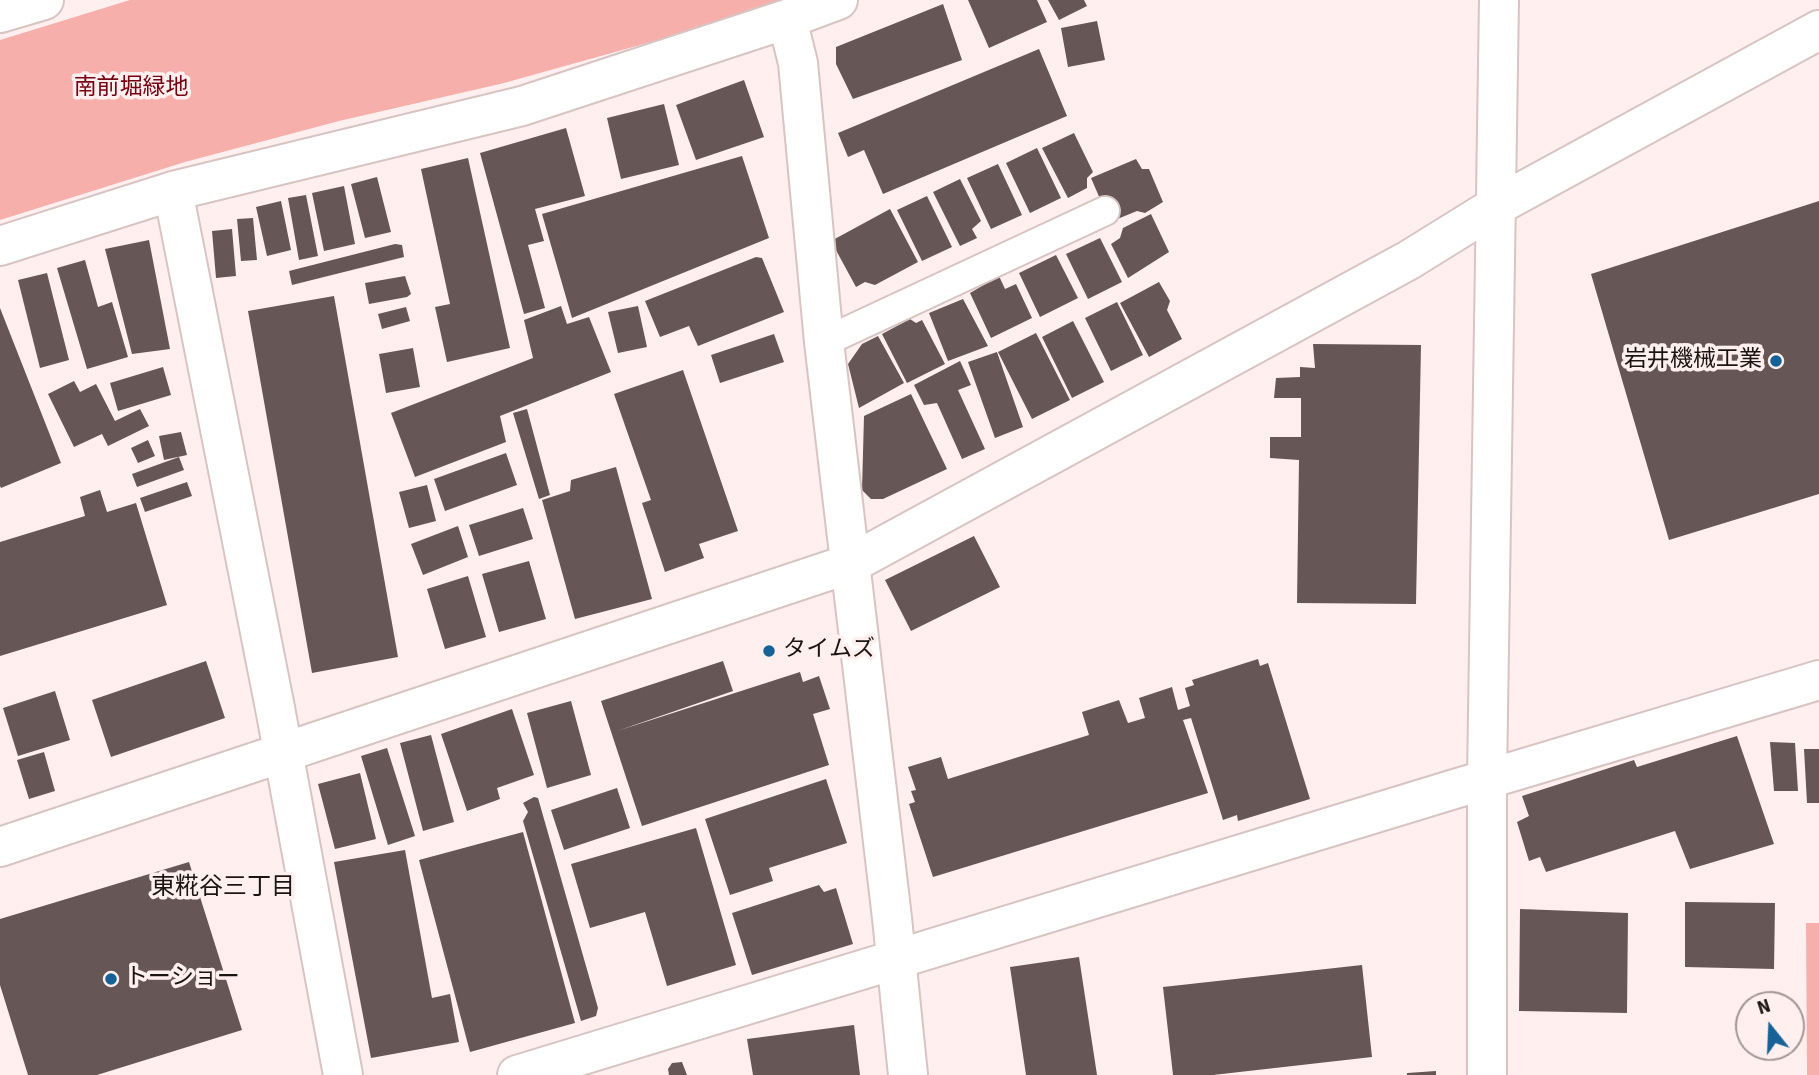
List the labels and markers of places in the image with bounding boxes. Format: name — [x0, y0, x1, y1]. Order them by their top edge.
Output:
place label: 岩井機械工業 — [1624, 347, 1762, 375]
marker: 岩井機械工業 — [1768, 353, 1784, 369]
place label: タイムズ — [783, 637, 875, 665]
marker: タイムズ — [761, 643, 777, 659]
place label: トーショー — [125, 965, 240, 993]
marker: トーショー — [103, 971, 119, 987]

